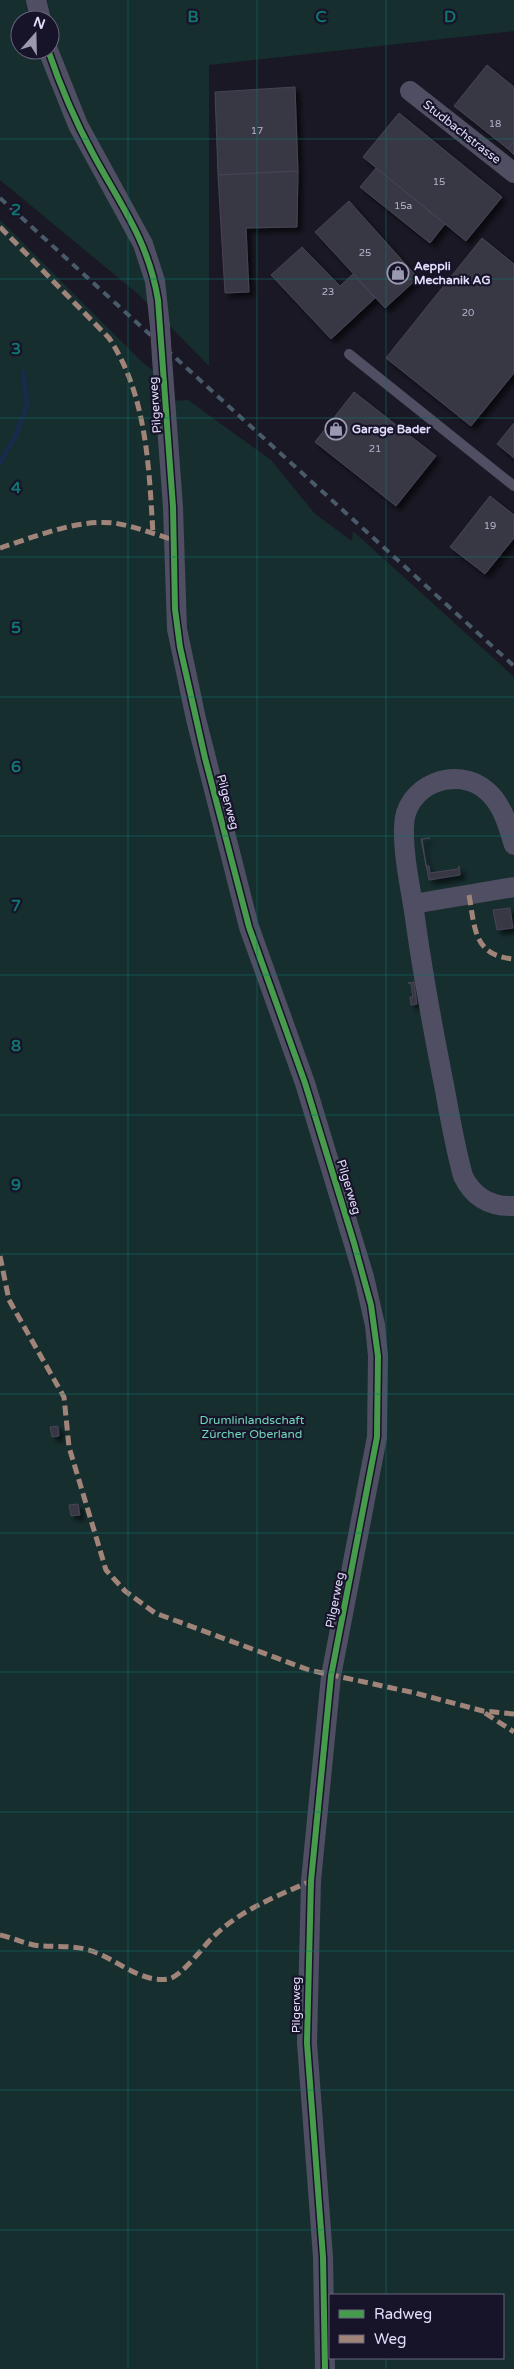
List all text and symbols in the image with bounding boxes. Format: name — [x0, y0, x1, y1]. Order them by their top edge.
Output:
text: B — [187, 7, 199, 27]
text: C — [315, 7, 327, 27]
text: D — [444, 7, 456, 27]
north arrow — [10, 10, 60, 60]
text: N — [31, 13, 47, 33]
street label: Studbachstrasse — [420, 97, 504, 167]
house number: 18 — [489, 118, 501, 130]
house number: 17 — [251, 125, 263, 137]
house number: 15 — [433, 176, 445, 188]
text: 2 — [11, 200, 21, 220]
house number: 15a — [394, 200, 412, 212]
house number: 25 — [359, 247, 371, 259]
place label: Aeppli Mechanik AG — [414, 259, 491, 287]
shop icon: Aeppli Mechanik AG — [386, 261, 410, 285]
house number: 23 — [322, 286, 334, 298]
house number: 20 — [462, 307, 474, 319]
text: 3 — [11, 339, 21, 359]
street label: Pilgerweg — [146, 376, 164, 434]
shop icon: Garage Bader — [324, 417, 348, 441]
place label: Garage Bader — [352, 422, 431, 437]
house number: 21 — [369, 443, 381, 455]
text: 4 — [11, 478, 21, 498]
house number: 19 — [484, 520, 496, 532]
text: 5 — [11, 618, 21, 638]
text: 6 — [11, 757, 21, 777]
street label: Pilgerweg — [214, 773, 242, 831]
text: 7 — [11, 896, 21, 916]
text: 8 — [11, 1036, 21, 1056]
street label: Pilgerweg — [334, 1158, 364, 1216]
text: 9 — [11, 1175, 21, 1195]
park label: Drumlinlandschaft Zürcher Oberland — [200, 1413, 305, 1441]
street label: Pilgerweg — [323, 1571, 347, 1629]
street label: Pilgerweg — [289, 1977, 303, 2033]
legend — [329, 2294, 504, 2359]
text: Radweg — [374, 2305, 432, 2323]
text: Weg — [374, 2330, 406, 2348]

